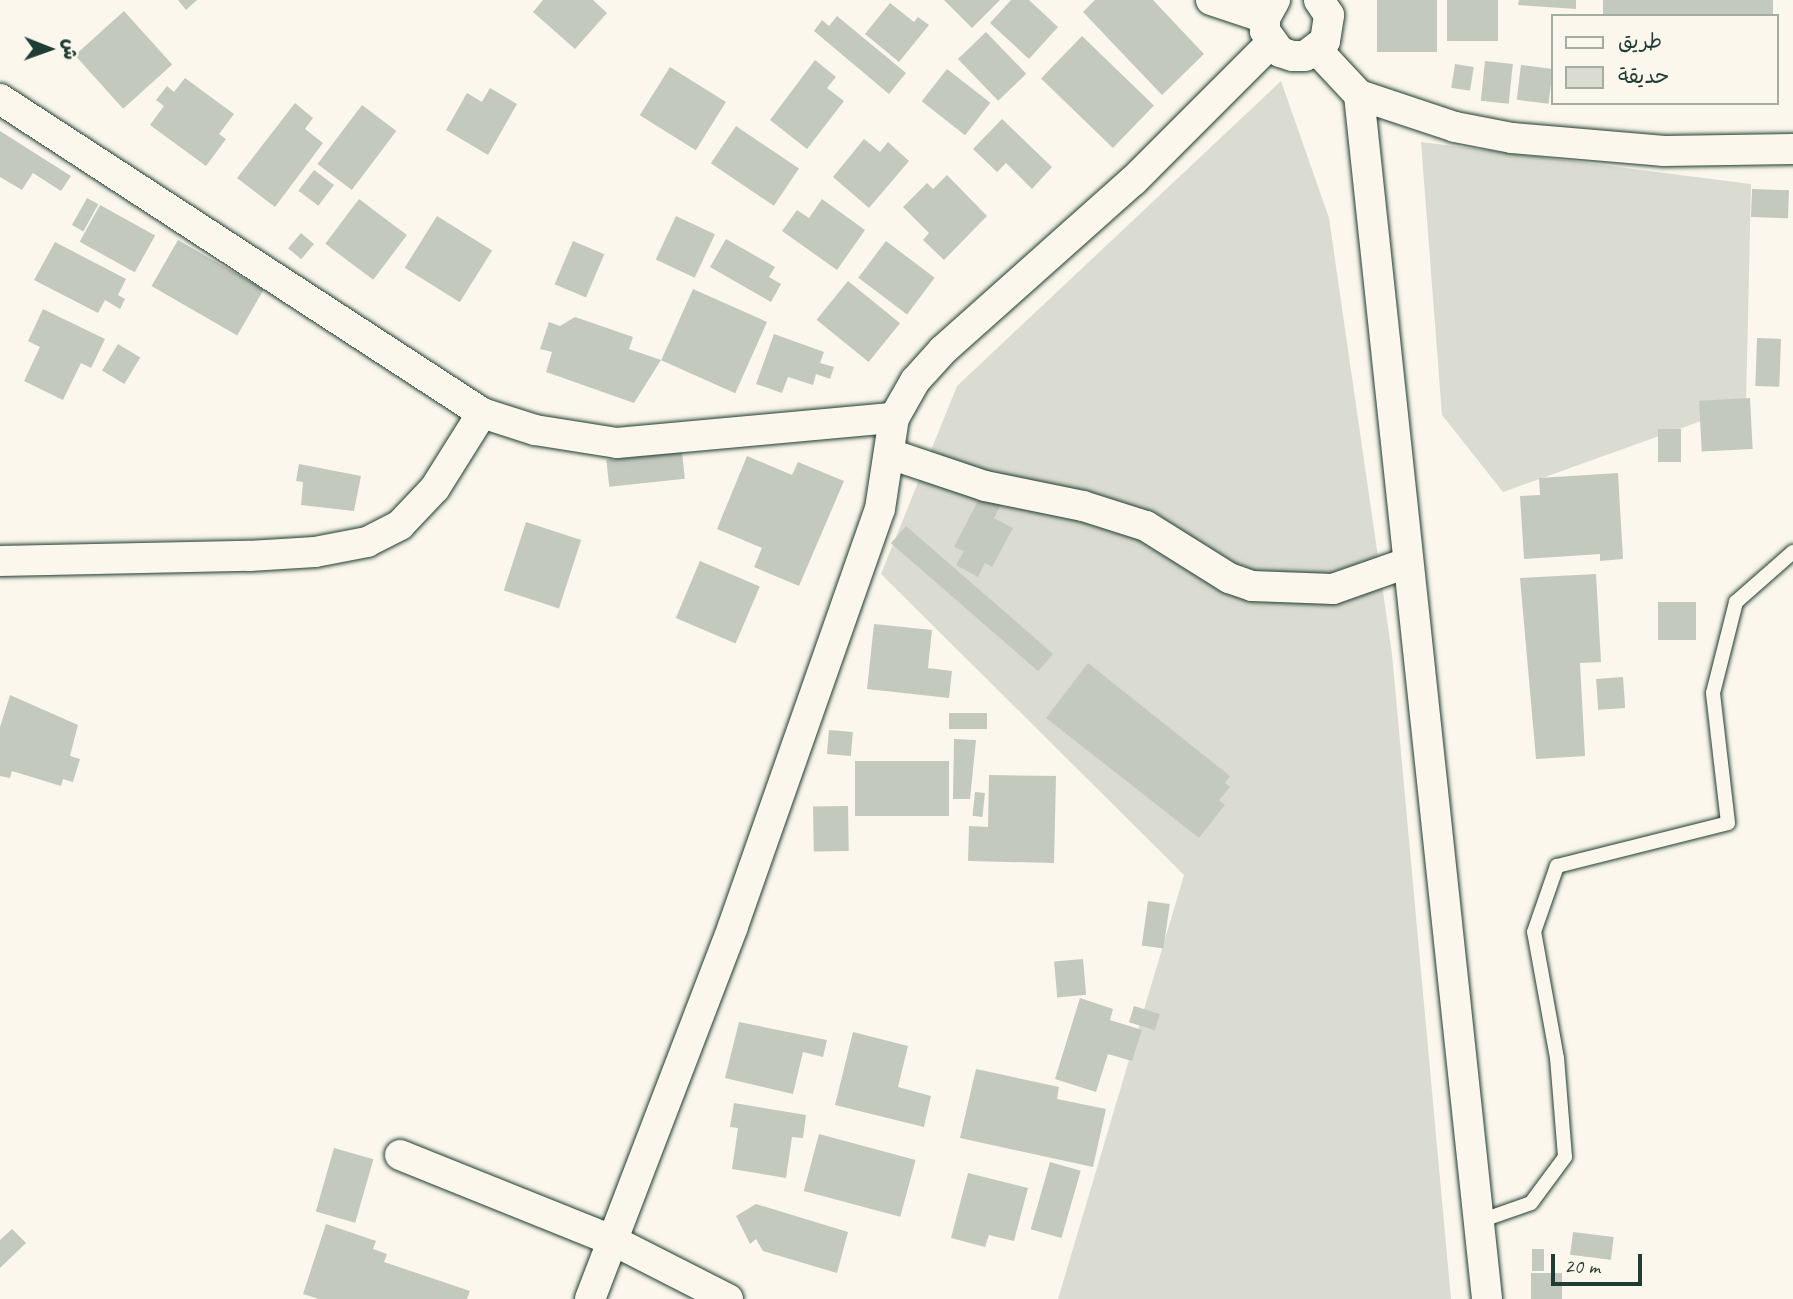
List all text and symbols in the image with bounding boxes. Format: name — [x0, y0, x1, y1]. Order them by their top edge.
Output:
north arrow — [14, 14, 84, 84]
legend — [1552, 14, 1779, 105]
text: طريق — [1618, 28, 1662, 54]
text: ش — [58, 39, 82, 60]
text: حديقة — [1618, 63, 1669, 89]
scale bar — [1555, 1240, 1646, 1284]
text: 20 m — [1564, 1253, 1600, 1279]

